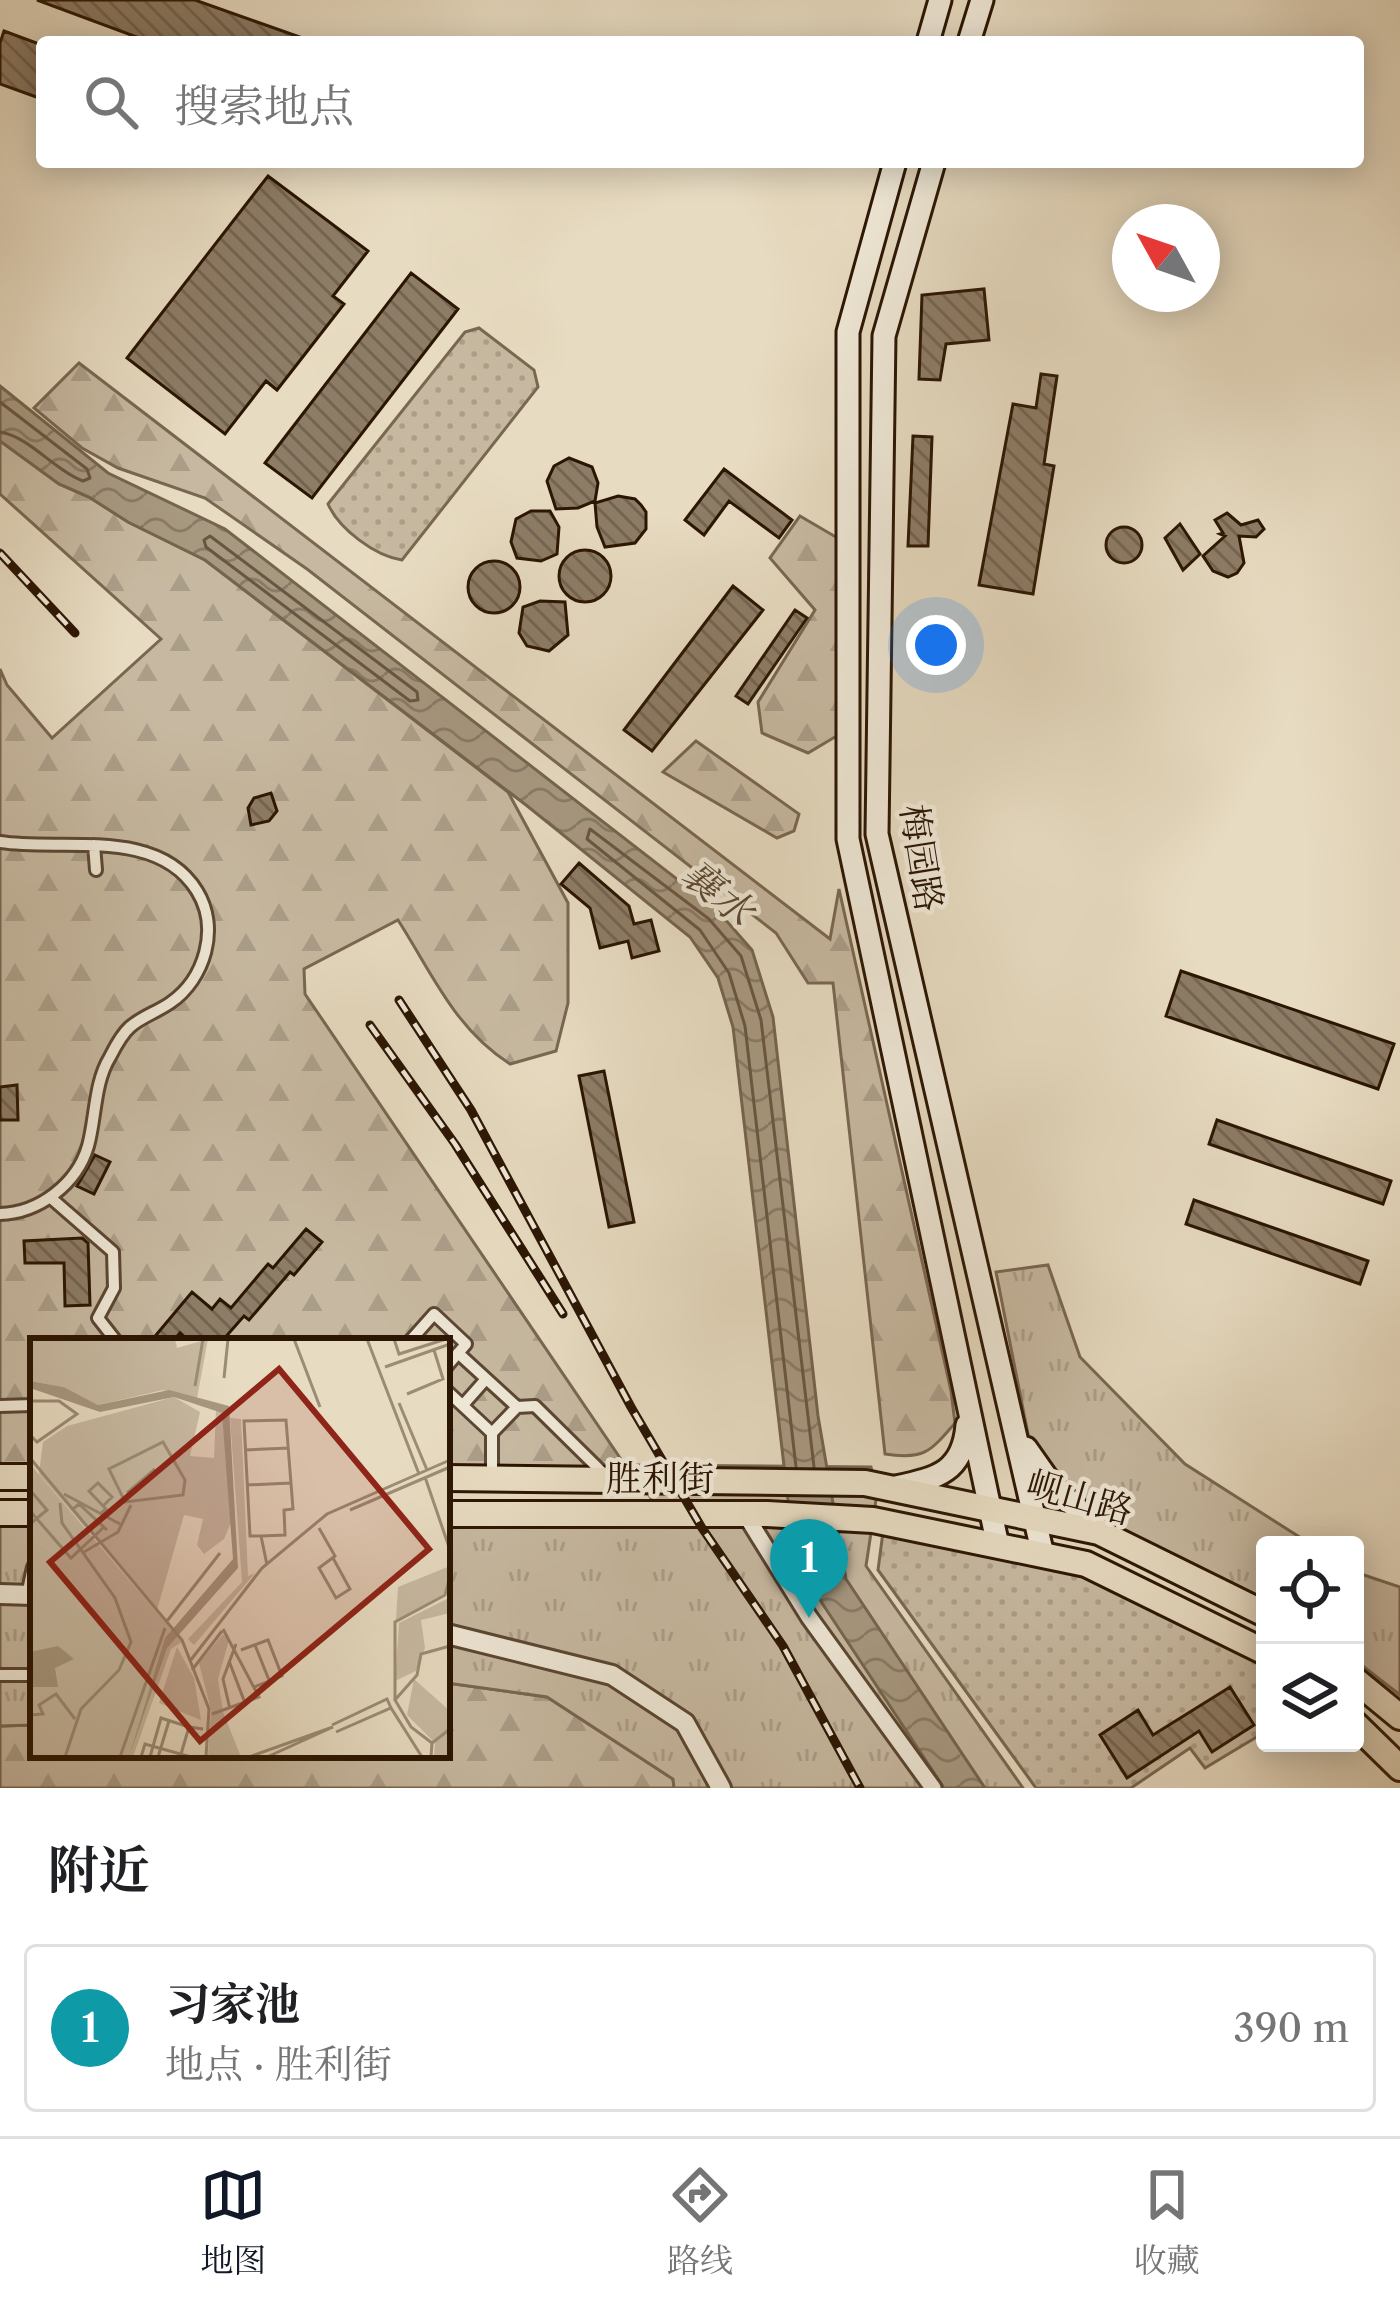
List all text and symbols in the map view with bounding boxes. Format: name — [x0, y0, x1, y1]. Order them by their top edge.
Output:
search box — [36, 36, 1364, 168]
icon: search — [78, 69, 144, 135]
text: 搜索地点 — [174, 78, 354, 134]
north arrow — [1112, 204, 1220, 312]
your location — [906, 615, 966, 675]
street label: 梅园路 — [892, 801, 952, 915]
water label: 襄水 — [673, 849, 767, 938]
inset map — [30, 1338, 450, 1758]
street label: 胜利街 — [606, 1456, 714, 1500]
street label: 岘山路 — [1022, 1461, 1138, 1533]
pin: 1 — [770, 1519, 848, 1618]
map controls — [1256, 1536, 1364, 1752]
button: locate — [1256, 1536, 1364, 1644]
button: layers — [1256, 1644, 1364, 1752]
text: 附近 — [48, 1839, 150, 1901]
text: 习家池 — [165, 1976, 300, 2032]
text: 1 — [81, 2004, 99, 2052]
text: 390 m — [1233, 2004, 1349, 2052]
text: 地点 · 胜利街 — [165, 2040, 392, 2088]
tab: 地图 — [200, 2162, 266, 2281]
tab: 路线 — [667, 2162, 733, 2281]
tab: 收藏 — [1134, 2162, 1200, 2281]

